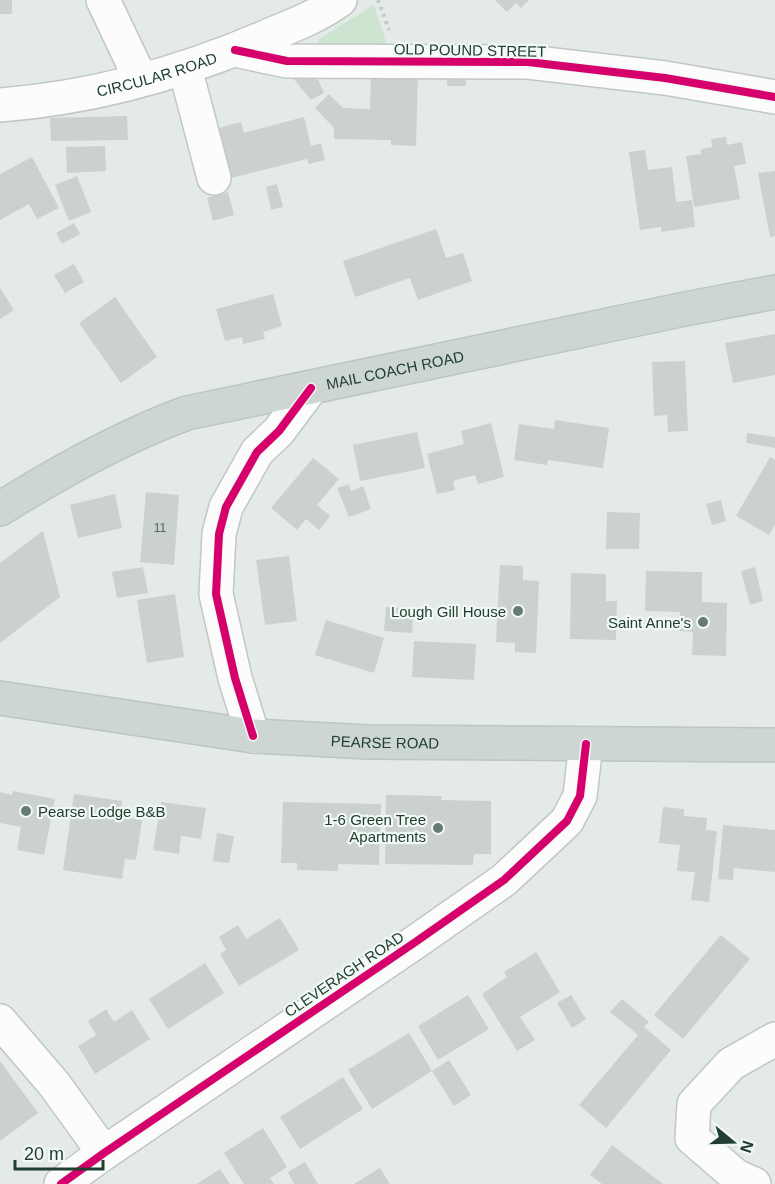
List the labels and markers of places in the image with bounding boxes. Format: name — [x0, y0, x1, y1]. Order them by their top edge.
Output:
place label: Lough Gill House — [391, 603, 506, 620]
marker: Lough Gill House — [511, 604, 525, 618]
place label: Saint Anne's — [608, 614, 691, 631]
marker: Saint Anne's — [696, 615, 710, 629]
place label: Pearse Lodge B&B — [38, 803, 166, 820]
marker: Pearse Lodge B&B — [19, 804, 33, 818]
place label: 1-6 Green Tree Apartments — [324, 811, 426, 845]
marker: 1-6 Green Tree Apartments — [431, 821, 445, 835]

